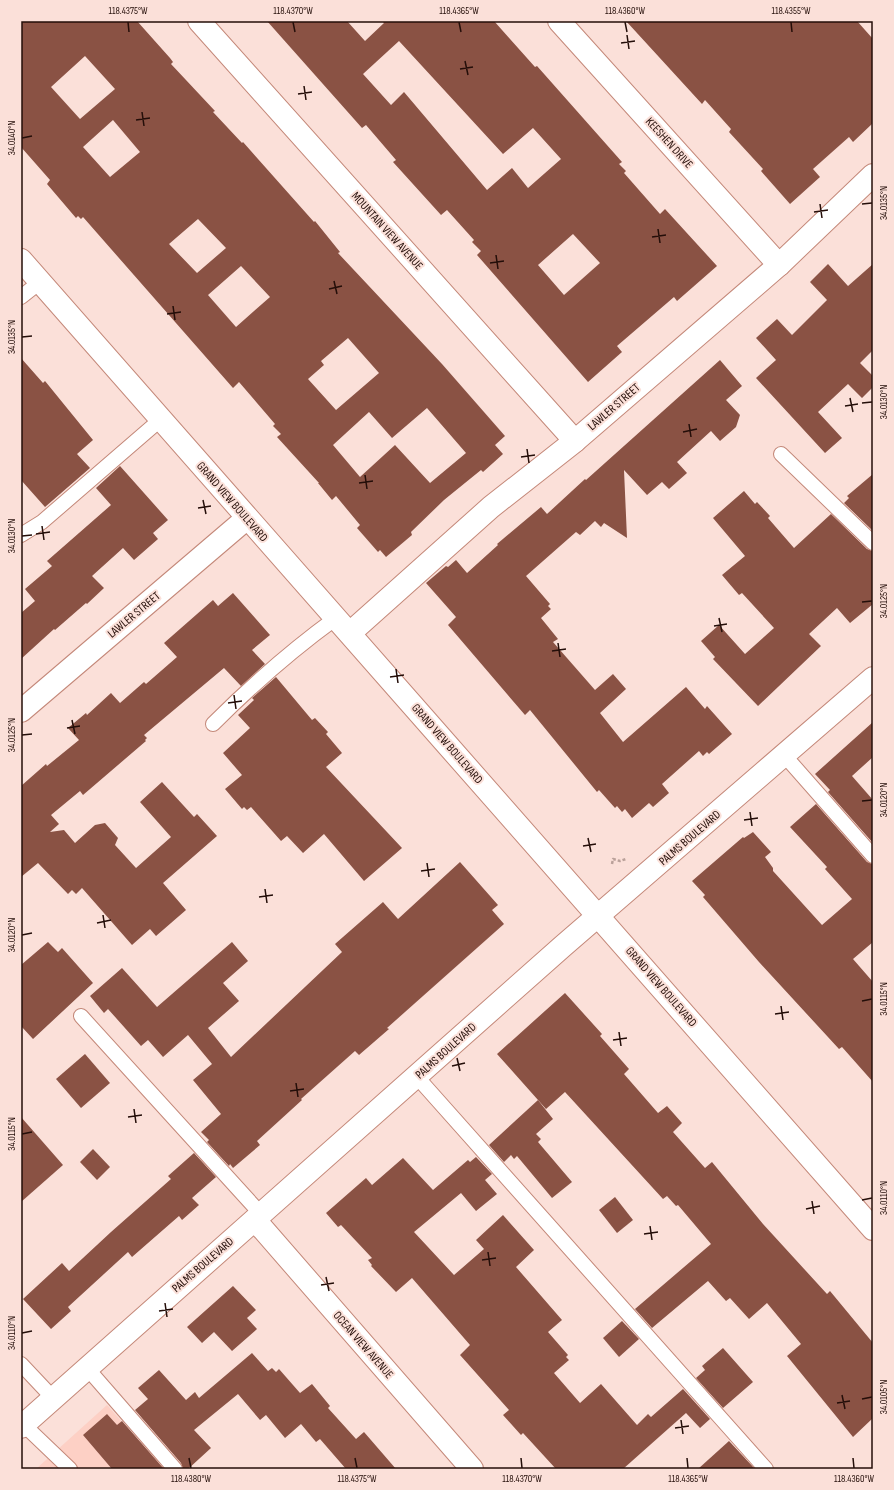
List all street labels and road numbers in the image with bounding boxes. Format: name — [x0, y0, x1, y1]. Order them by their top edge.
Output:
street label: KEESHEN DRIVE — [642, 114, 696, 172]
street label: MOUNTAIN VIEW AVENUE — [348, 189, 426, 273]
street label: LAWLER STREET — [585, 380, 643, 434]
street label: GRAND VIEW BOULEVARD — [193, 459, 271, 545]
street label: LAWLER STREET — [105, 589, 164, 641]
street label: GRAND VIEW BOULEVARD — [408, 701, 486, 787]
street label: PALMS BOULEVARD — [656, 807, 724, 869]
street label: GRAND VIEW BOULEVARD — [622, 944, 700, 1030]
street label: PALMS BOULEVARD — [412, 1020, 480, 1082]
street label: PALMS BOULEVARD — [169, 1234, 237, 1296]
street label: OCEAN VIEW AVENUE — [330, 1308, 396, 1382]

